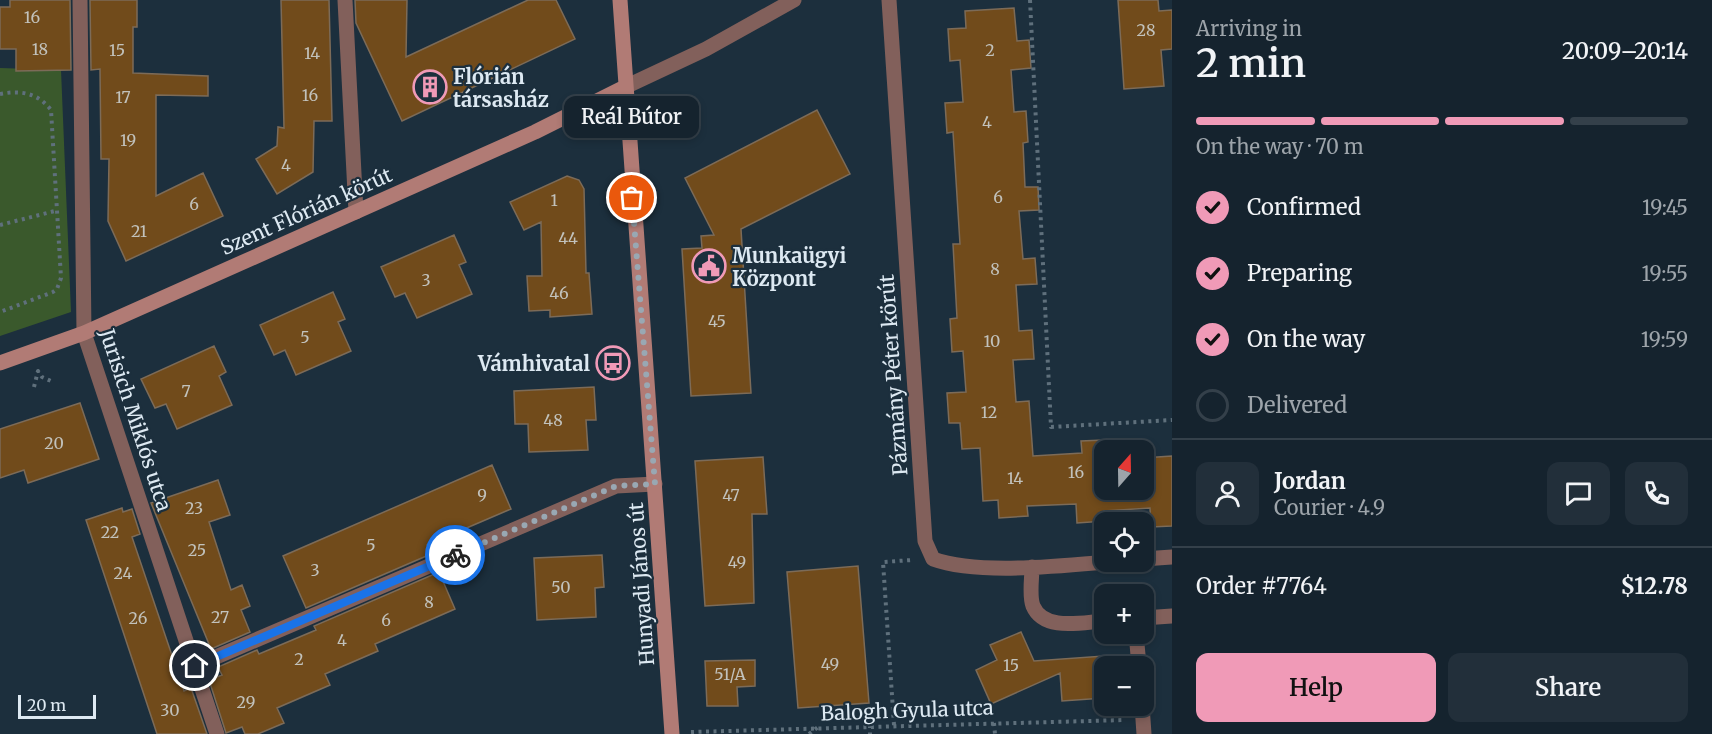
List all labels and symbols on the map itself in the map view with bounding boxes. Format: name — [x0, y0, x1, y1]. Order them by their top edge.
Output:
house number: 16 — [24, 7, 40, 27]
house number: 28 — [1137, 20, 1155, 40]
house number: 18 — [32, 39, 48, 59]
house number: 15 — [109, 40, 125, 60]
house number: 2 — [985, 40, 995, 60]
house number: 14 — [304, 43, 320, 63]
place label: Flórián társasház — [453, 64, 549, 112]
building icon: Flórián társasház — [412, 69, 448, 105]
house number: 16 — [302, 85, 318, 105]
house number: 17 — [115, 87, 131, 107]
callout: Reál Bútor — [564, 96, 700, 138]
house number: 4 — [982, 112, 992, 132]
house number: 19 — [120, 130, 136, 150]
house number: 4 — [281, 155, 291, 175]
street label: Szent Flórián körút — [216, 162, 396, 260]
pin — [606, 172, 657, 223]
house number: 6 — [993, 187, 1003, 207]
house number: 1 — [550, 190, 558, 210]
house number: 6 — [189, 194, 199, 214]
house number: 21 — [131, 221, 147, 241]
house number: 44 — [558, 228, 578, 248]
place label: Munkaügyi Központ — [732, 243, 846, 291]
public building icon: Munkaügyi Központ — [691, 248, 727, 284]
house number: 8 — [990, 259, 1000, 279]
house number: 3 — [421, 270, 431, 290]
street label: Pázmány Péter körút — [873, 273, 912, 476]
house number: 46 — [549, 283, 569, 303]
house number: 45 — [708, 311, 726, 331]
street label: Jurisich Miklós utca — [94, 325, 177, 515]
house number: 5 — [300, 327, 310, 347]
house number: 10 — [984, 331, 1000, 351]
bus stop icon: Vámhivatal — [595, 345, 631, 381]
place label: Vámhivatal — [477, 351, 590, 376]
house number: 7 — [181, 381, 191, 401]
house number: 12 — [981, 402, 997, 422]
house number: 48 — [543, 410, 563, 430]
house number: 20 — [44, 433, 64, 453]
north arrow — [1094, 440, 1154, 500]
house number: 16 — [1068, 462, 1084, 482]
house number: 14 — [1007, 468, 1023, 488]
house number: 9 — [477, 485, 487, 505]
house number: 47 — [722, 485, 740, 505]
house number: 23 — [185, 498, 203, 518]
street label: Hunyadi János út — [623, 501, 659, 666]
house number: 22 — [101, 522, 119, 542]
courier — [425, 525, 485, 585]
house number: 5 — [366, 535, 376, 555]
house number: 25 — [188, 540, 206, 560]
house number: 49 — [728, 552, 746, 572]
house number: 3 — [310, 560, 320, 580]
house number: 24 — [114, 563, 133, 583]
house number: 50 — [551, 577, 571, 597]
house number: 8 — [424, 592, 434, 612]
house number: 27 — [211, 607, 229, 627]
house number: 26 — [129, 608, 148, 628]
house number: 6 — [381, 610, 391, 630]
house number: 4 — [337, 630, 347, 650]
pin — [169, 640, 220, 691]
house number: 2 — [294, 649, 304, 669]
house number: 49 — [821, 654, 839, 674]
house number: 15 — [1003, 655, 1019, 675]
house number: 51/A — [714, 664, 747, 684]
scale bar — [18, 692, 96, 720]
house number: 29 — [237, 692, 255, 712]
street label: Balogh Gyula utca — [820, 694, 994, 726]
house number: 30 — [160, 700, 180, 720]

